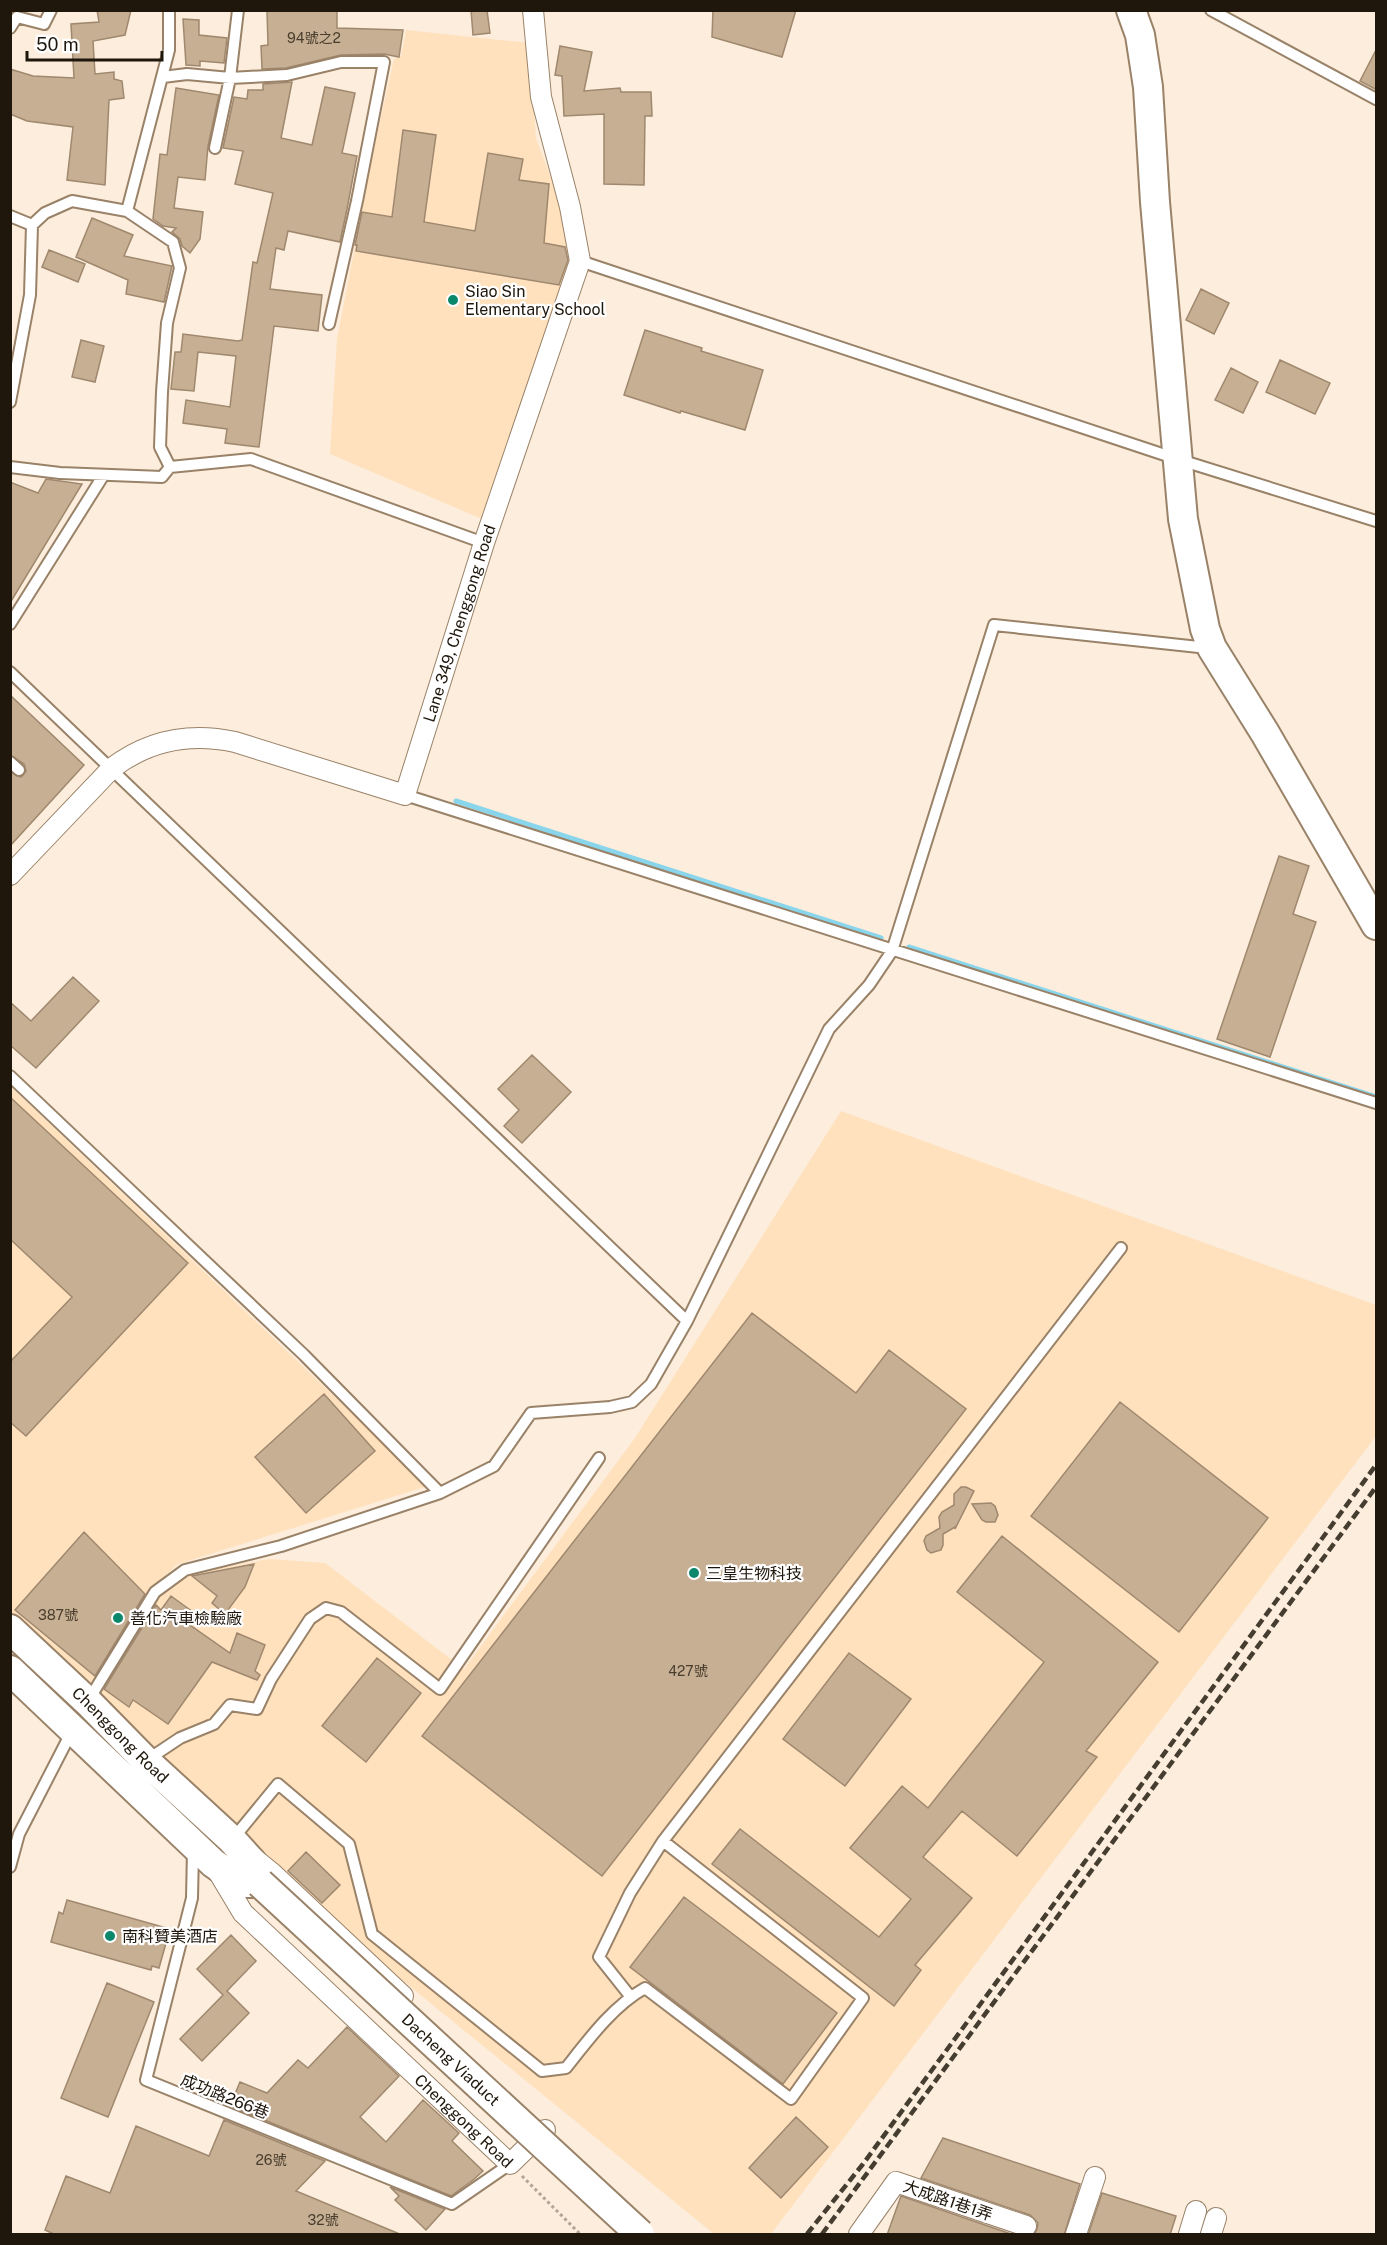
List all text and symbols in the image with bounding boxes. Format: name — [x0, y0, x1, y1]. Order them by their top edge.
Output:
scale bar — [27, 24, 162, 62]
house number: 94號之2 — [287, 30, 341, 46]
text: 50 m — [36, 34, 79, 55]
place label: Siao Sin Elementary School — [465, 282, 606, 319]
marker: Siao Sin Elementary School — [446, 293, 460, 307]
street label: Lane 349, Chenggong Road — [419, 522, 500, 724]
place label: 三皇生物科技 — [706, 1564, 802, 1583]
marker: 三皇生物科技 — [687, 1566, 701, 1580]
house number: 387號 — [38, 1607, 78, 1623]
place label: 善化汽車檢驗廠 — [130, 1609, 242, 1628]
marker: 善化汽車檢驗廠 — [111, 1611, 125, 1625]
house number: 427號 — [668, 1663, 708, 1679]
street label: Chenggong Road — [68, 1683, 172, 1787]
place label: 南科贊美酒店 — [122, 1927, 218, 1946]
marker: 南科贊美酒店 — [103, 1929, 117, 1943]
street label: Dacheng Viaduct — [398, 2010, 504, 2110]
street label: 成功路266巷 — [178, 2070, 272, 2123]
street label: Chenggong Road — [411, 2070, 517, 2172]
house number: 26號 — [255, 2152, 287, 2168]
street label: 大成路1巷1弄 — [901, 2176, 995, 2225]
house number: 32號 — [307, 2212, 339, 2228]

